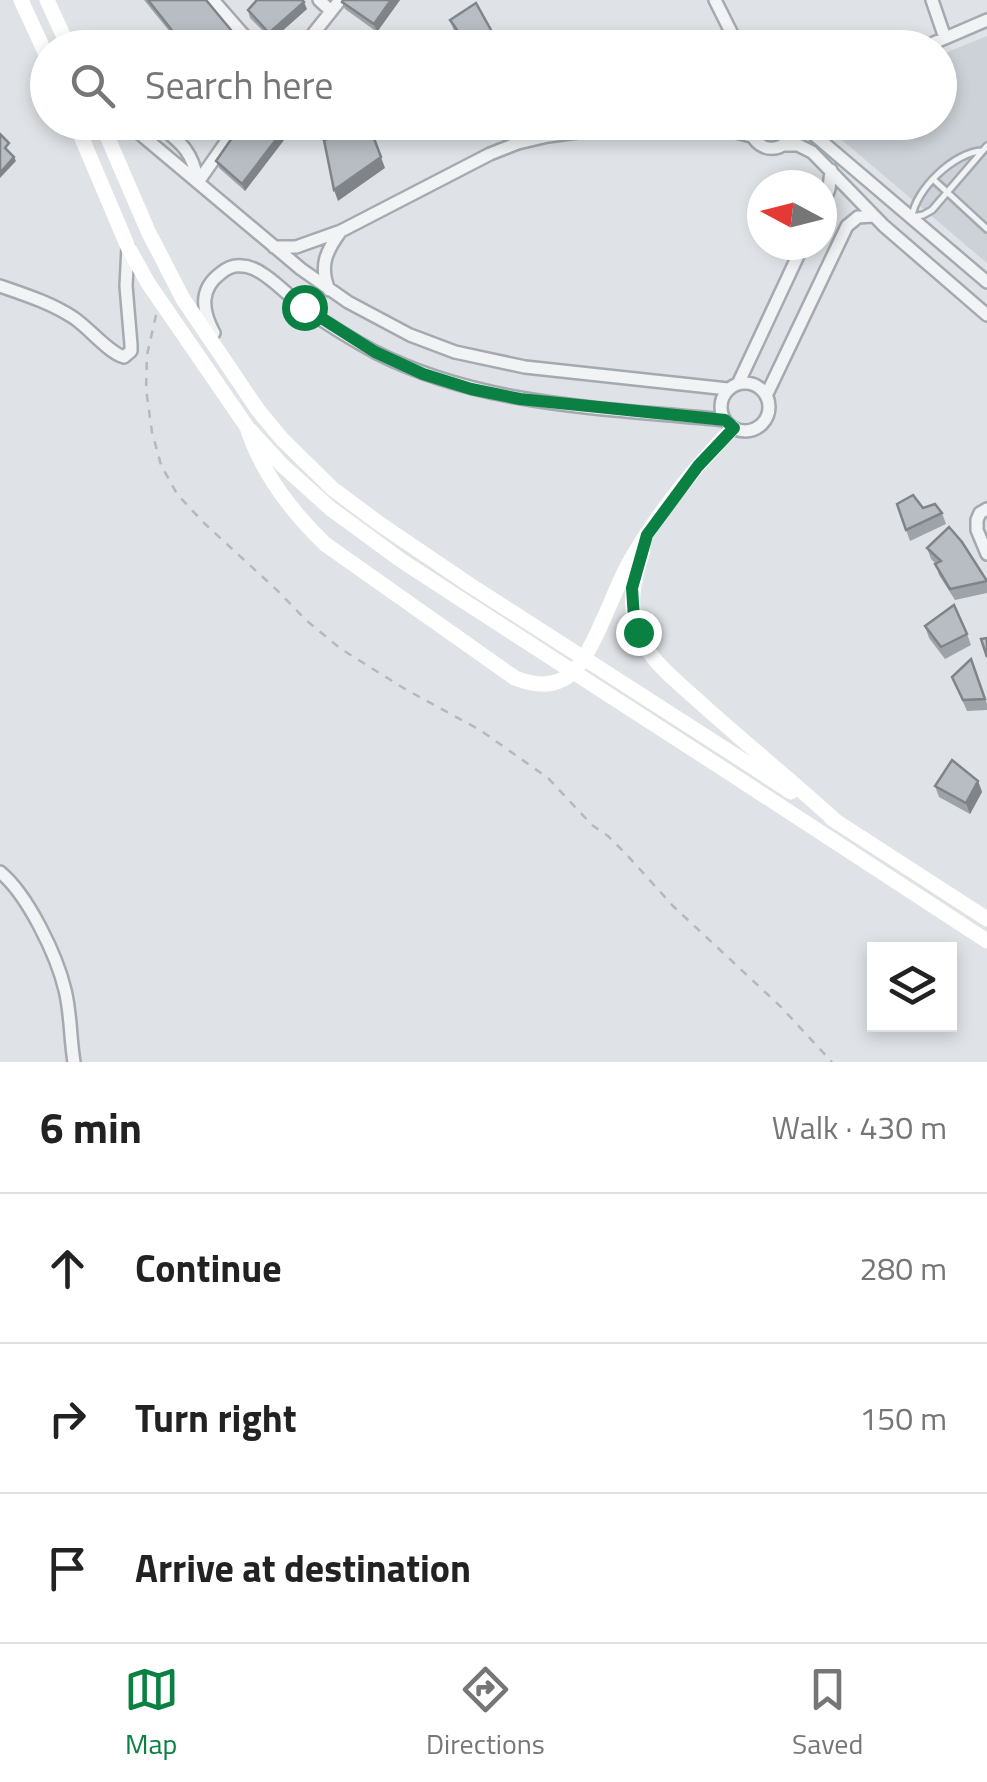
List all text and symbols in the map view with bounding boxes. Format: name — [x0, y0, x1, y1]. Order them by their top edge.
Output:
search box — [30, 30, 957, 140]
text: Search here — [145, 56, 333, 114]
icon: search — [65, 58, 120, 113]
north arrow — [747, 170, 837, 260]
route start — [282, 285, 328, 331]
route end — [616, 610, 662, 656]
map controls — [867, 942, 957, 1032]
button: layers — [867, 942, 957, 1032]
text: 6 min — [40, 1095, 142, 1159]
text: Walk · 430 m — [772, 1103, 947, 1151]
text: Continue — [135, 1239, 282, 1297]
icon: ahead — [40, 1241, 95, 1296]
text: 280 m — [859, 1244, 947, 1292]
text: Turn right — [135, 1389, 297, 1447]
icon: right — [40, 1391, 95, 1446]
text: 150 m — [859, 1394, 947, 1442]
text: Arrive at destination — [135, 1539, 471, 1597]
icon: arrive — [40, 1541, 95, 1596]
tab: Map — [124, 1662, 179, 1765]
tab: Directions — [426, 1662, 545, 1765]
tab: Saved — [792, 1662, 863, 1765]

